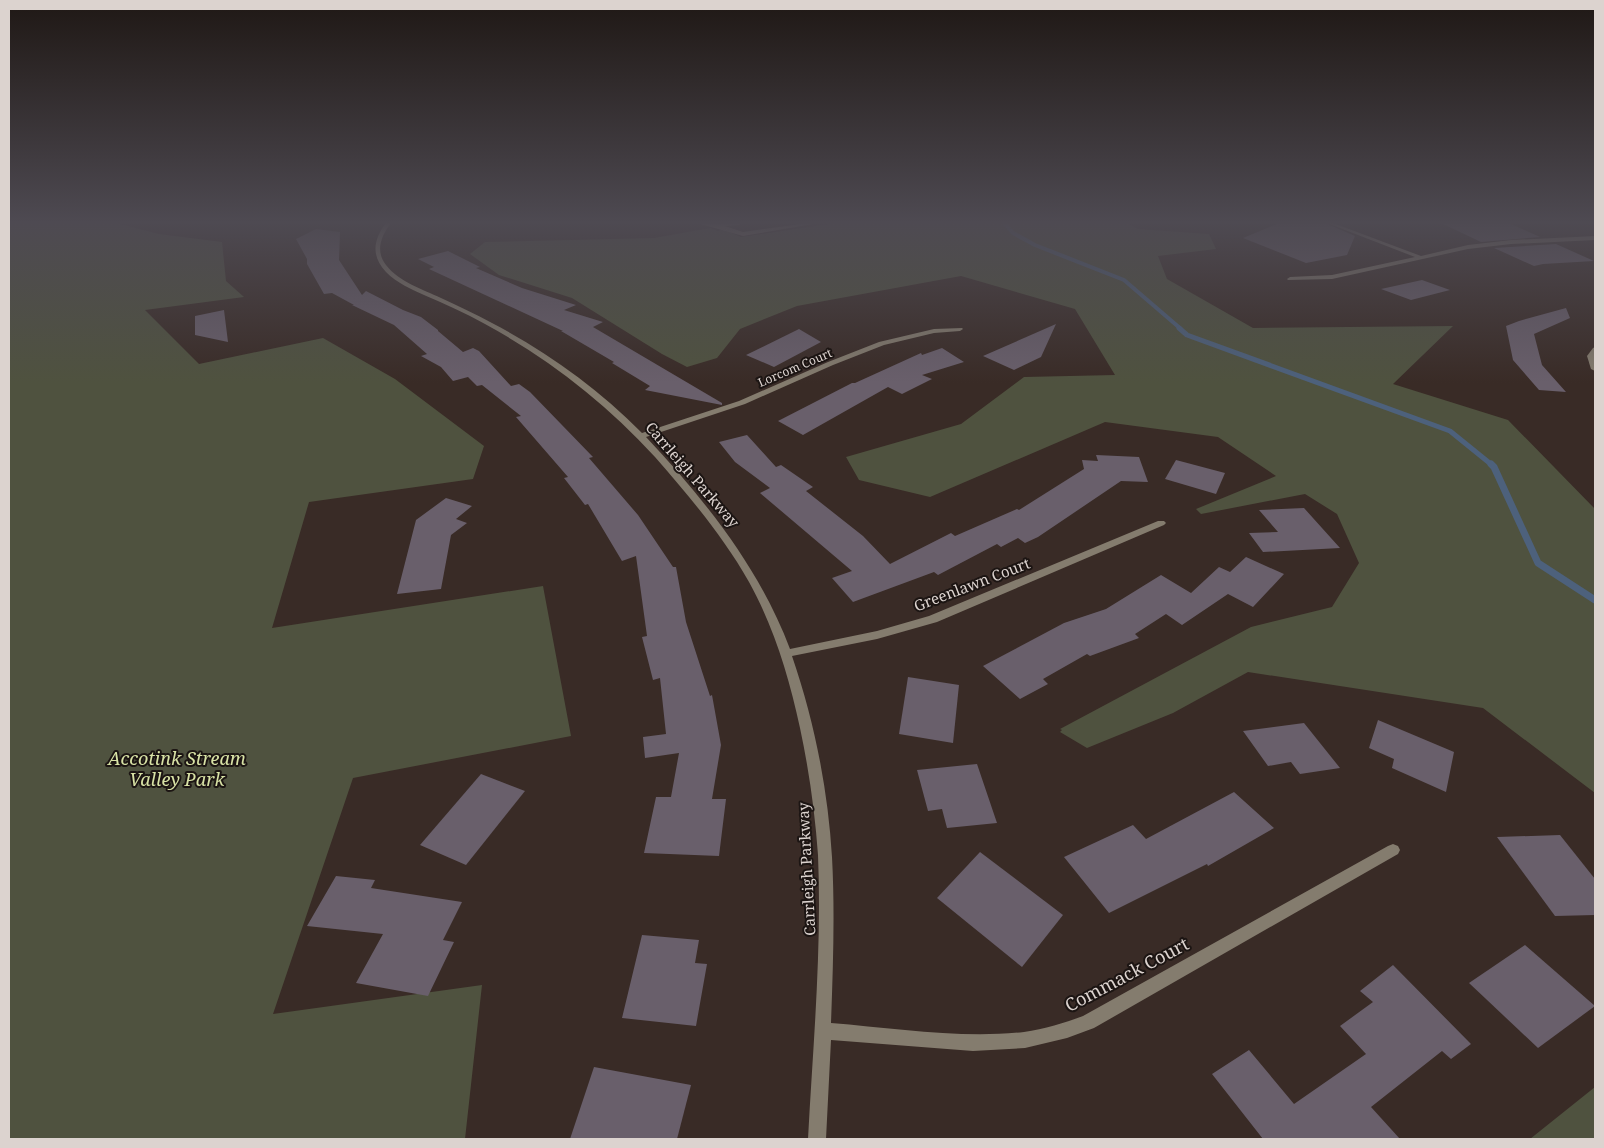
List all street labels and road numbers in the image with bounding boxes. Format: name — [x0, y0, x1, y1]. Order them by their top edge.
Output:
street label: Lorcom Court — [755, 344, 835, 391]
street label: Carrleigh Parkway — [641, 417, 744, 532]
street label: Greenlawn Court — [911, 553, 1033, 615]
street label: Carrleigh Parkway — [792, 801, 819, 936]
street label: Commack Court — [1060, 931, 1193, 1017]

